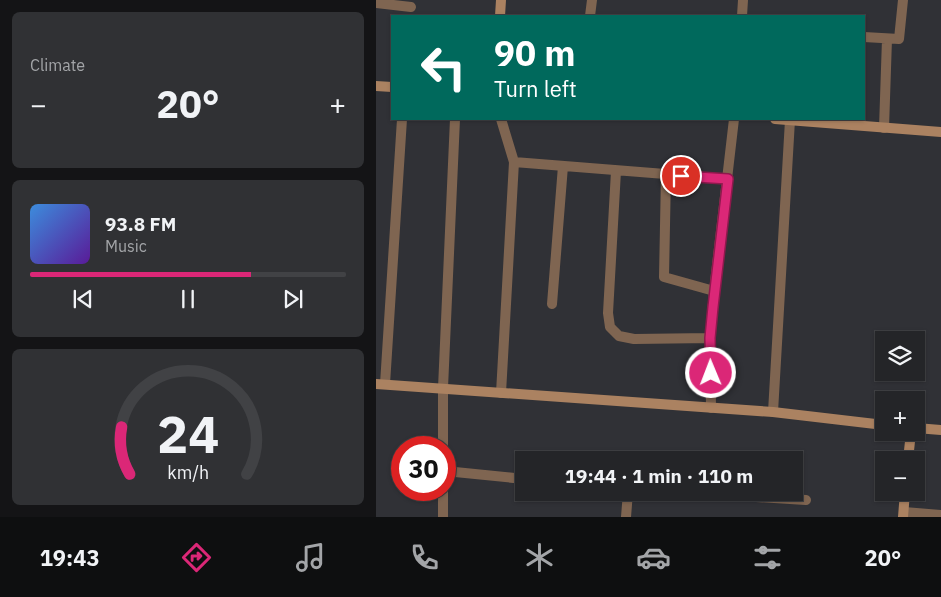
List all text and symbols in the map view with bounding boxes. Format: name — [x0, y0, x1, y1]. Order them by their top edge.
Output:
text: 90 m — [494, 30, 576, 76]
icon: left — [411, 35, 476, 100]
text: Climate — [30, 55, 85, 75]
text: Turn left — [494, 74, 577, 103]
text: 20° — [156, 79, 220, 128]
text: − — [30, 86, 47, 123]
text: + — [329, 86, 346, 123]
pin — [660, 155, 702, 197]
icon: arrive — [667, 162, 695, 190]
text: 93.8 FM — [105, 212, 176, 236]
text: Music — [105, 236, 147, 256]
icon: previous — [69, 285, 97, 313]
icon: pause — [174, 285, 202, 313]
icon: next — [279, 285, 307, 313]
map controls — [875, 331, 925, 501]
button: layers — [875, 331, 925, 381]
position arrow — [684, 346, 736, 398]
button: + — [875, 391, 925, 441]
text: 24 — [157, 400, 219, 467]
speed limit sign: 30 — [391, 436, 456, 501]
button: − — [875, 451, 925, 501]
text: km/h — [167, 461, 209, 484]
text: 19:44 · 1 min · 110 m — [565, 464, 753, 488]
icon: directions — [179, 540, 214, 575]
icon: music — [293, 540, 328, 575]
icon: phone — [407, 540, 442, 575]
icon: climate — [522, 540, 557, 575]
icon: car — [636, 540, 671, 575]
icon: filters — [750, 540, 785, 575]
text: 19:43 — [40, 543, 100, 572]
text: 20° — [865, 543, 901, 572]

